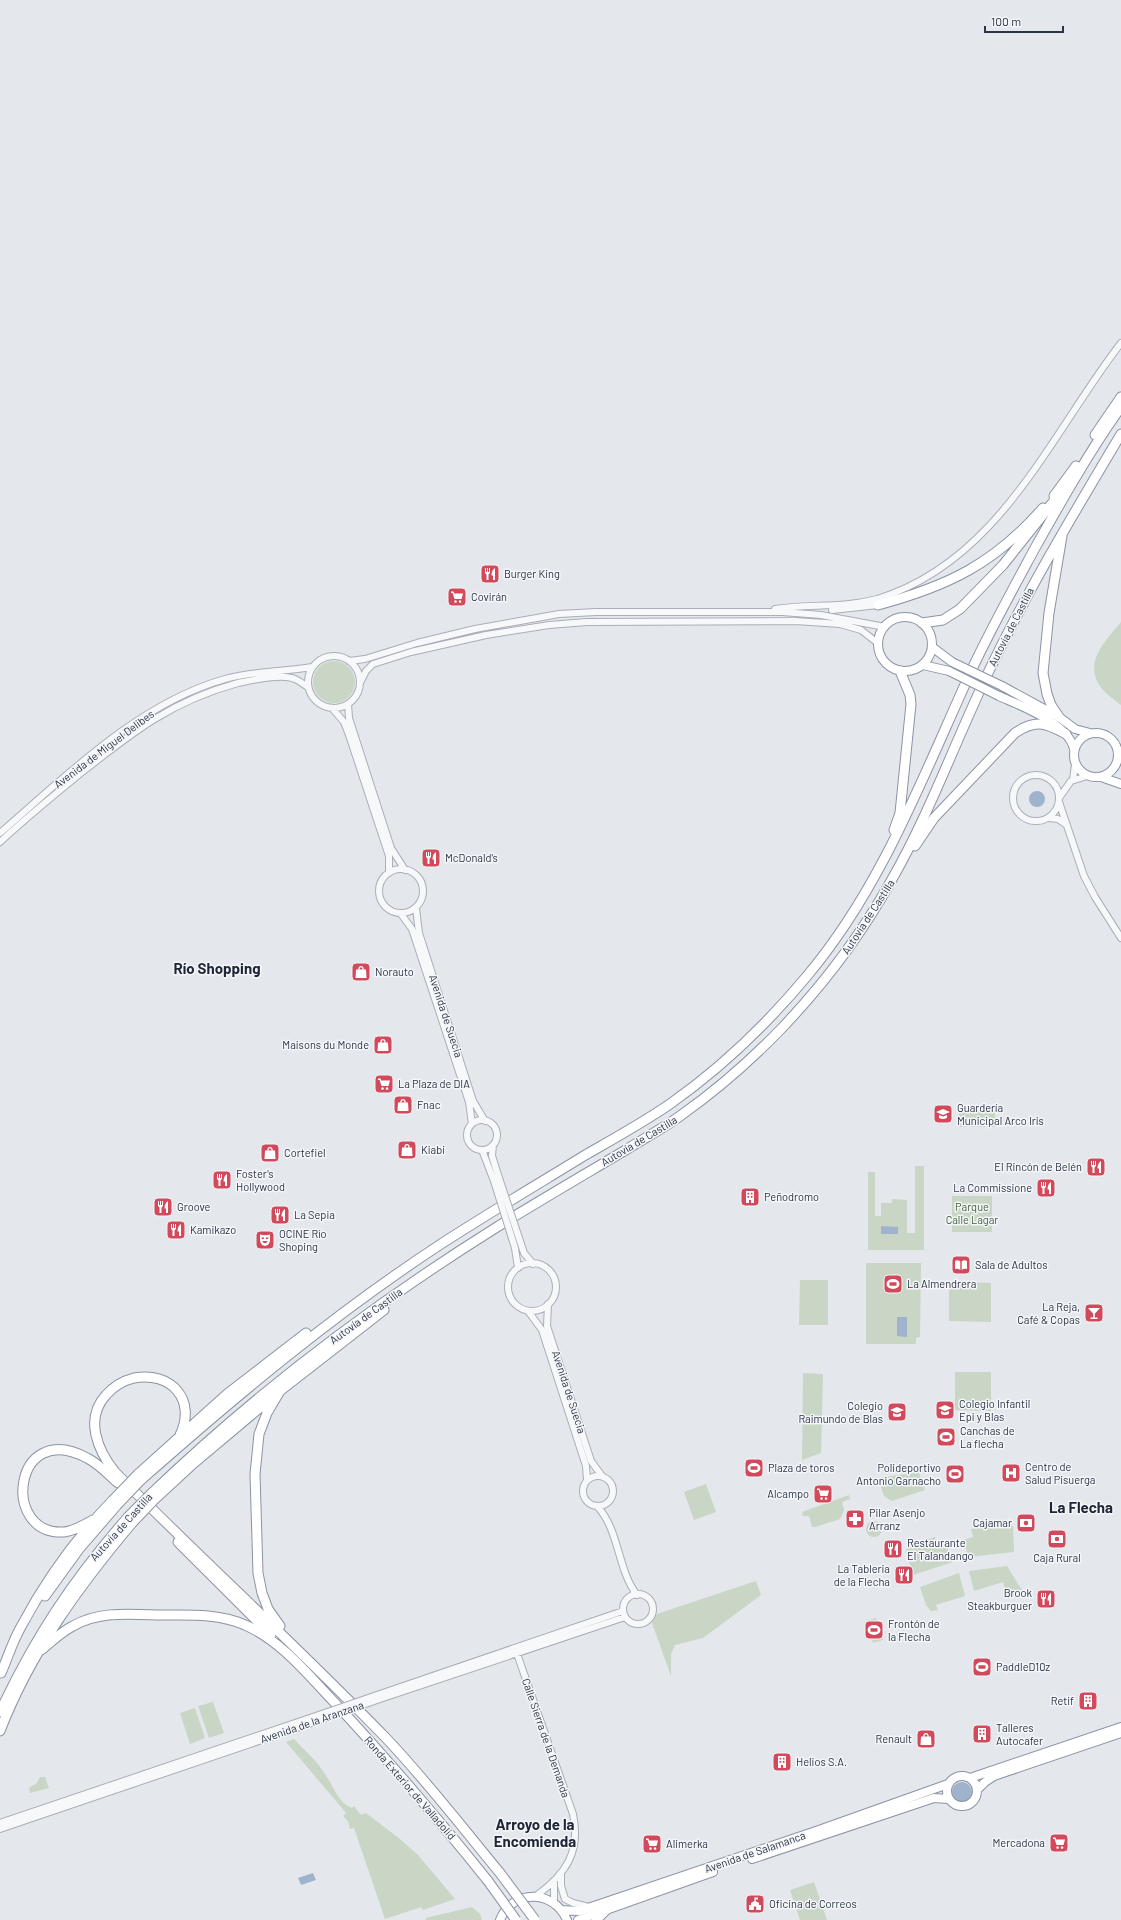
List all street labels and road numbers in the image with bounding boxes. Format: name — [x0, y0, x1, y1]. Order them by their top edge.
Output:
street label: Autovía de Castilla — [985, 585, 1036, 668]
street label: Avenida de Miguel Delibes — [51, 707, 156, 790]
street label: Autovía de Castilla — [839, 877, 897, 957]
street label: Avenida de Suecia — [427, 973, 466, 1059]
street label: Autovía de Castilla — [598, 1113, 679, 1168]
street label: Autovía de Castilla — [327, 1285, 405, 1346]
street label: Avenida de Suecia — [550, 1349, 589, 1435]
street label: Autovía de Castilla — [87, 1490, 154, 1563]
street label: Calle Sierra de la Demanda — [520, 1676, 573, 1799]
street label: Avenida de la Aranzana — [258, 1698, 365, 1745]
street label: Ronda Exterior de Valladolid — [362, 1733, 459, 1842]
street label: Avenida de Salamanca — [703, 1828, 807, 1875]

